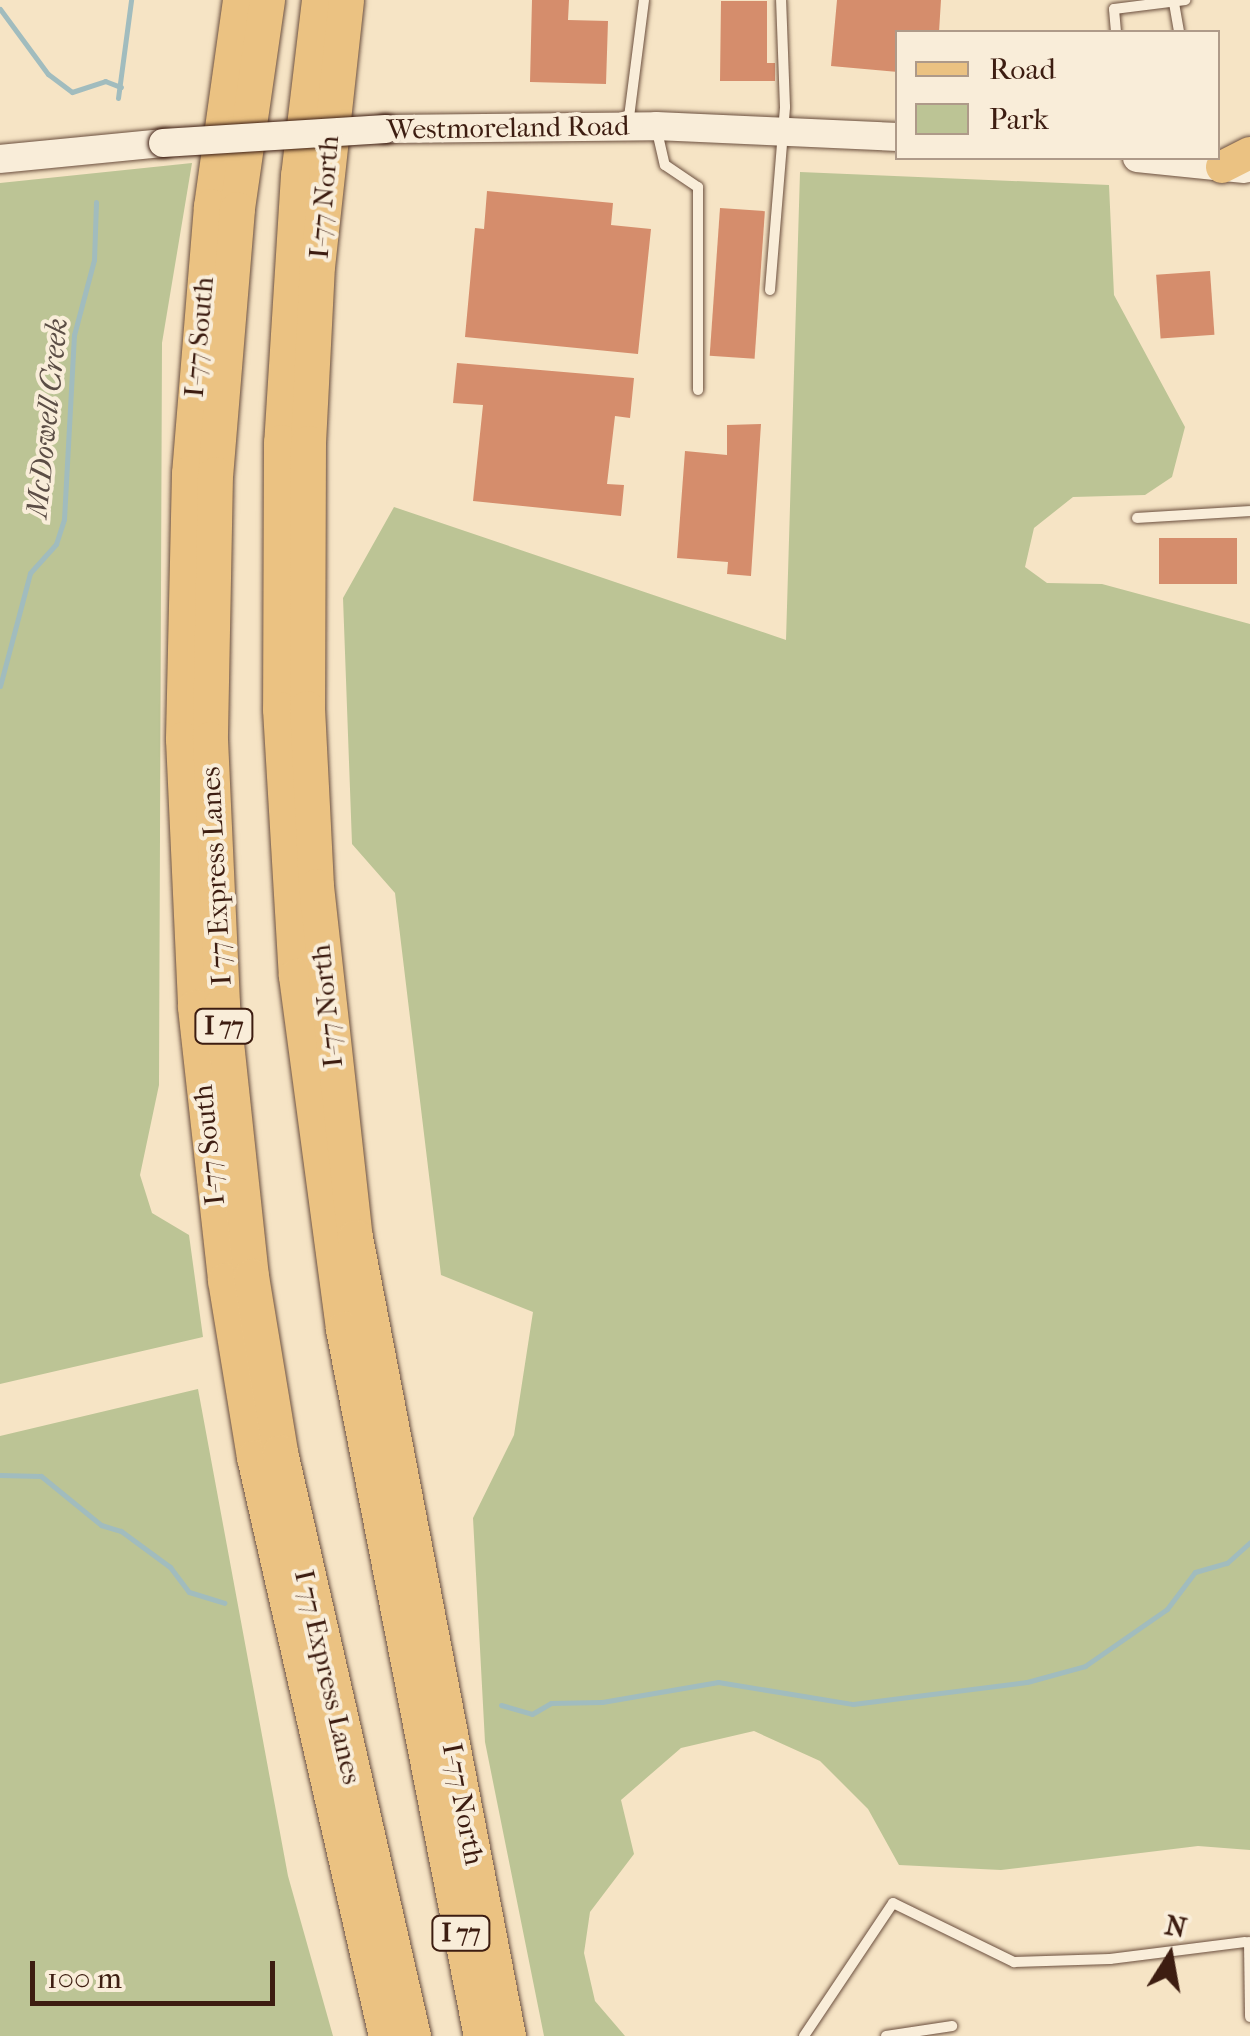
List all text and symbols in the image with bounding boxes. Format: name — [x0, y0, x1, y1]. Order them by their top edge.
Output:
legend — [895, 30, 1220, 160]
text: Road — [989, 52, 1056, 87]
text: Park — [989, 102, 1049, 137]
street label: Westmoreland Road — [386, 109, 630, 147]
street label: I-77 North — [302, 134, 346, 260]
street label: I-77 South — [177, 275, 221, 399]
water label: McDowell Creek — [20, 316, 76, 520]
street label: I 77 Express Lanes — [193, 766, 239, 986]
street label: I-77 North — [304, 943, 350, 1069]
road number: I 77 — [194, 1006, 254, 1046]
street label: I-77 South — [186, 1083, 232, 1207]
street label: I 77 Express Lanes — [287, 1566, 369, 1788]
street label: I-77 North — [435, 1740, 491, 1868]
north arrow — [1120, 1906, 1220, 2006]
text: N — [1162, 1908, 1189, 1944]
road number: I 77 — [431, 1913, 491, 1953]
scale bar — [35, 1941, 280, 2003]
text: 100 m — [47, 1961, 122, 1996]

